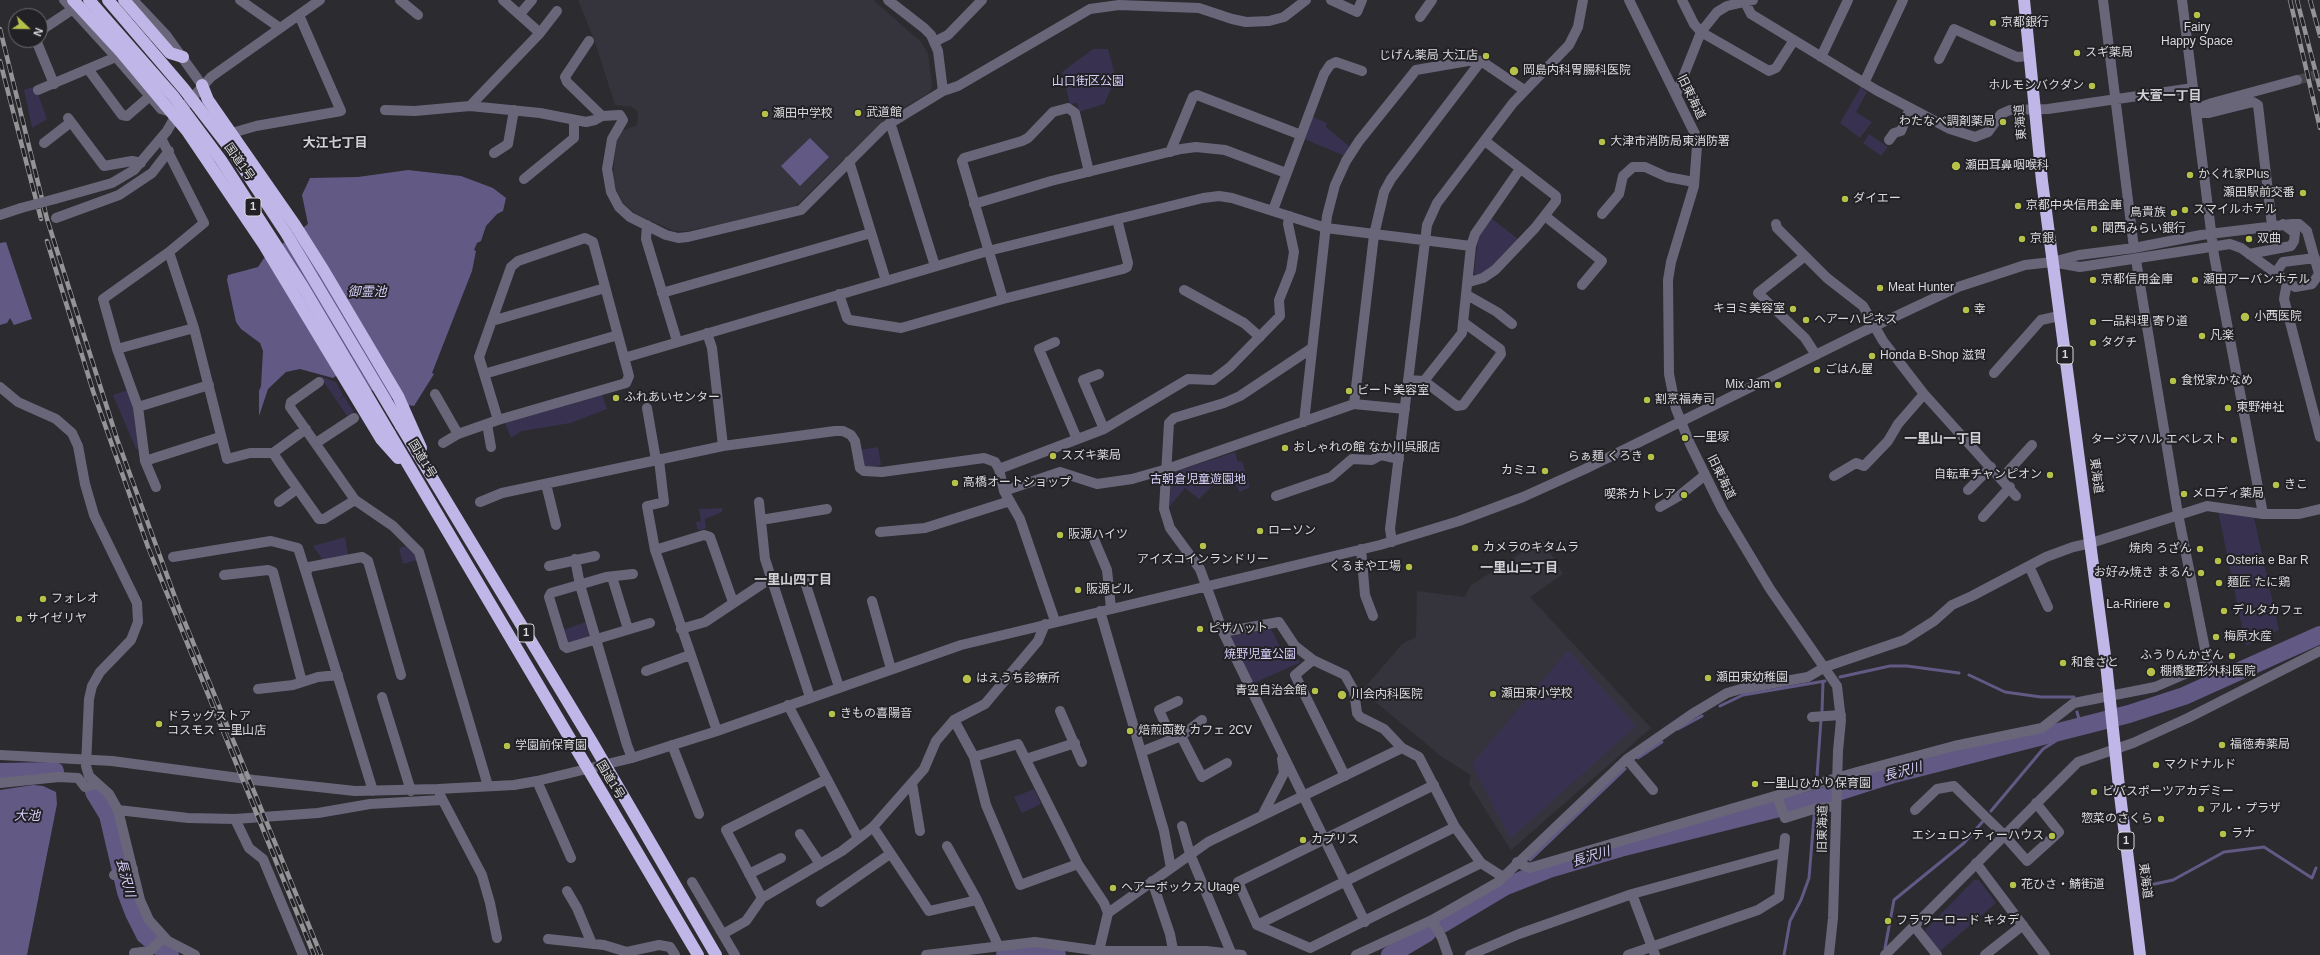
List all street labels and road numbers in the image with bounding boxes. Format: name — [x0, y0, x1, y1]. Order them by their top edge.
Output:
street label: 旧東海道 — [1674, 72, 1708, 122]
street label: 東海道 — [2012, 103, 2030, 141]
street label: 国道1号 — [221, 140, 257, 184]
road number: 1 — [245, 198, 261, 216]
road number: 1 — [2057, 346, 2073, 364]
street label: 国道1号 — [405, 437, 439, 481]
street label: 旧東海道 — [1704, 452, 1738, 502]
street label: 東海道 — [2087, 457, 2105, 495]
road number: 1 — [518, 624, 534, 642]
street label: 国道1号 — [593, 758, 627, 802]
street label: 旧東海道 — [1815, 805, 1831, 853]
road number: 1 — [2118, 832, 2134, 850]
street label: 東海道 — [2136, 862, 2154, 900]

